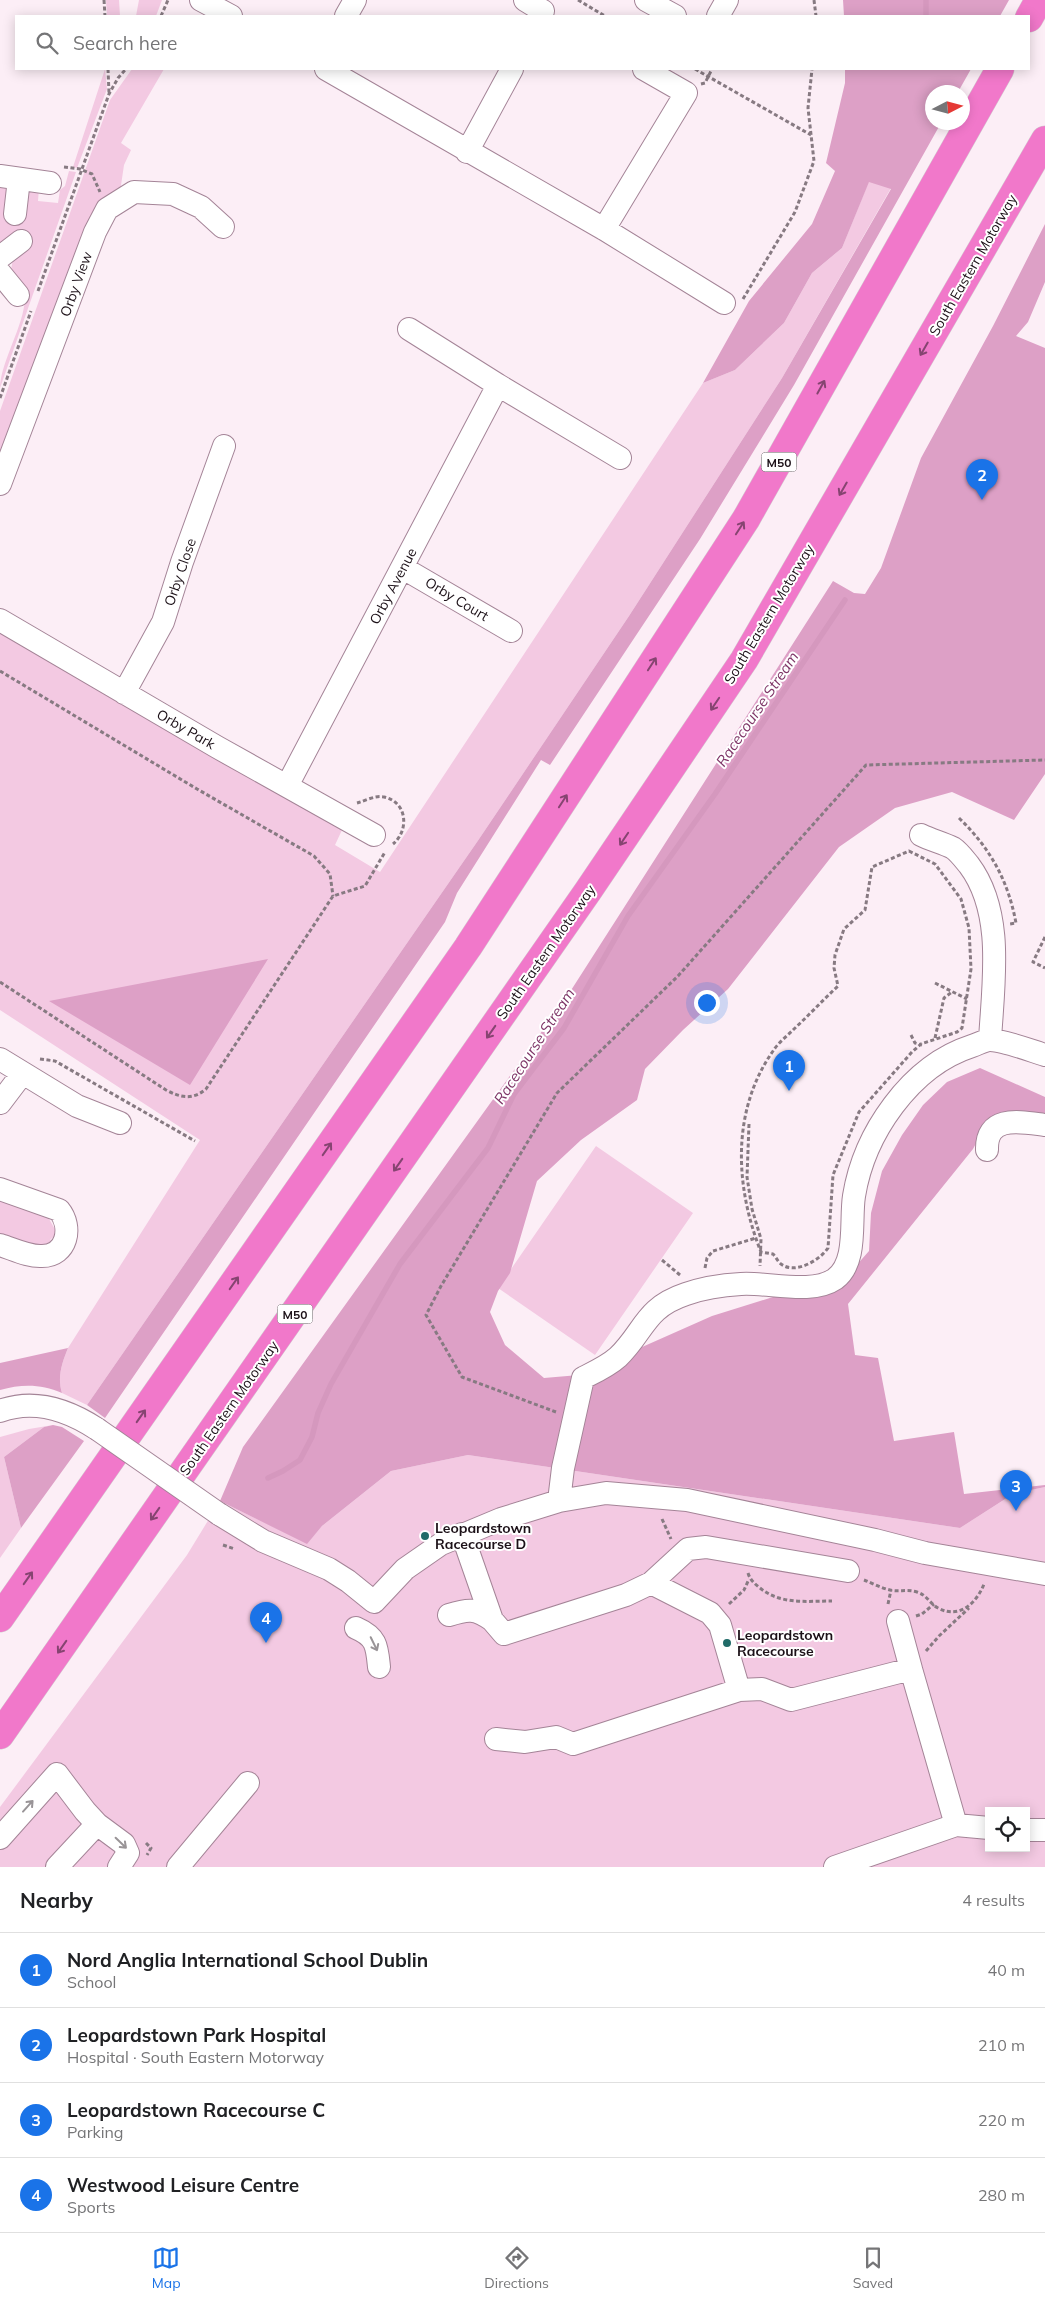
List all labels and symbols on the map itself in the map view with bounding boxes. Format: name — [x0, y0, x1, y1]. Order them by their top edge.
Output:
north arrow — [925, 85, 970, 130]
street label: South Eastern Motorway — [925, 191, 1021, 339]
street label: Orby View — [56, 249, 96, 319]
one-way arrow — [919, 341, 929, 355]
one-way arrow — [816, 380, 826, 395]
road number: M50 — [762, 452, 796, 472]
pin: 2 — [966, 459, 998, 500]
one-way arrow — [837, 482, 847, 496]
one-way arrow — [736, 522, 746, 536]
street label: Orby Close — [160, 536, 200, 608]
street label: South Eastern Motorway — [720, 540, 818, 687]
street label: Orby Avenue — [365, 545, 421, 627]
street label: Orby Court — [422, 573, 492, 625]
water label: Racecourse Stream — [712, 648, 802, 770]
one-way arrow — [647, 658, 657, 672]
one-way arrow — [709, 697, 720, 711]
street label: Orby Park — [153, 705, 219, 753]
one-way arrow — [558, 794, 568, 808]
one-way arrow — [619, 831, 629, 845]
street label: South Eastern Motorway — [493, 881, 600, 1023]
water label: Racecourse Stream — [489, 984, 579, 1108]
your location — [694, 990, 720, 1016]
one-way arrow — [486, 1025, 496, 1039]
pin: 1 — [773, 1050, 805, 1091]
one-way arrow — [322, 1143, 332, 1157]
one-way arrow — [393, 1158, 403, 1172]
one-way arrow — [229, 1276, 239, 1290]
road number: M50 — [278, 1305, 312, 1324]
street label: South Eastern Motorway — [176, 1337, 283, 1479]
one-way arrow — [136, 1409, 146, 1423]
pin: 3 — [1000, 1470, 1032, 1511]
one-way arrow — [150, 1507, 160, 1521]
place label: Leopardstown Racecourse D — [435, 1519, 531, 1553]
marker: Leopardstown Racecourse D — [419, 1530, 431, 1542]
one-way arrow — [23, 1571, 33, 1585]
pin: 4 — [250, 1602, 282, 1643]
place label: Leopardstown Racecourse — [737, 1626, 833, 1660]
one-way arrow — [369, 1636, 379, 1651]
marker: Leopardstown Racecourse — [721, 1637, 733, 1649]
one-way arrow — [56, 1640, 67, 1653]
one-way arrow — [22, 1800, 34, 1813]
one-way arrow — [114, 1837, 127, 1849]

